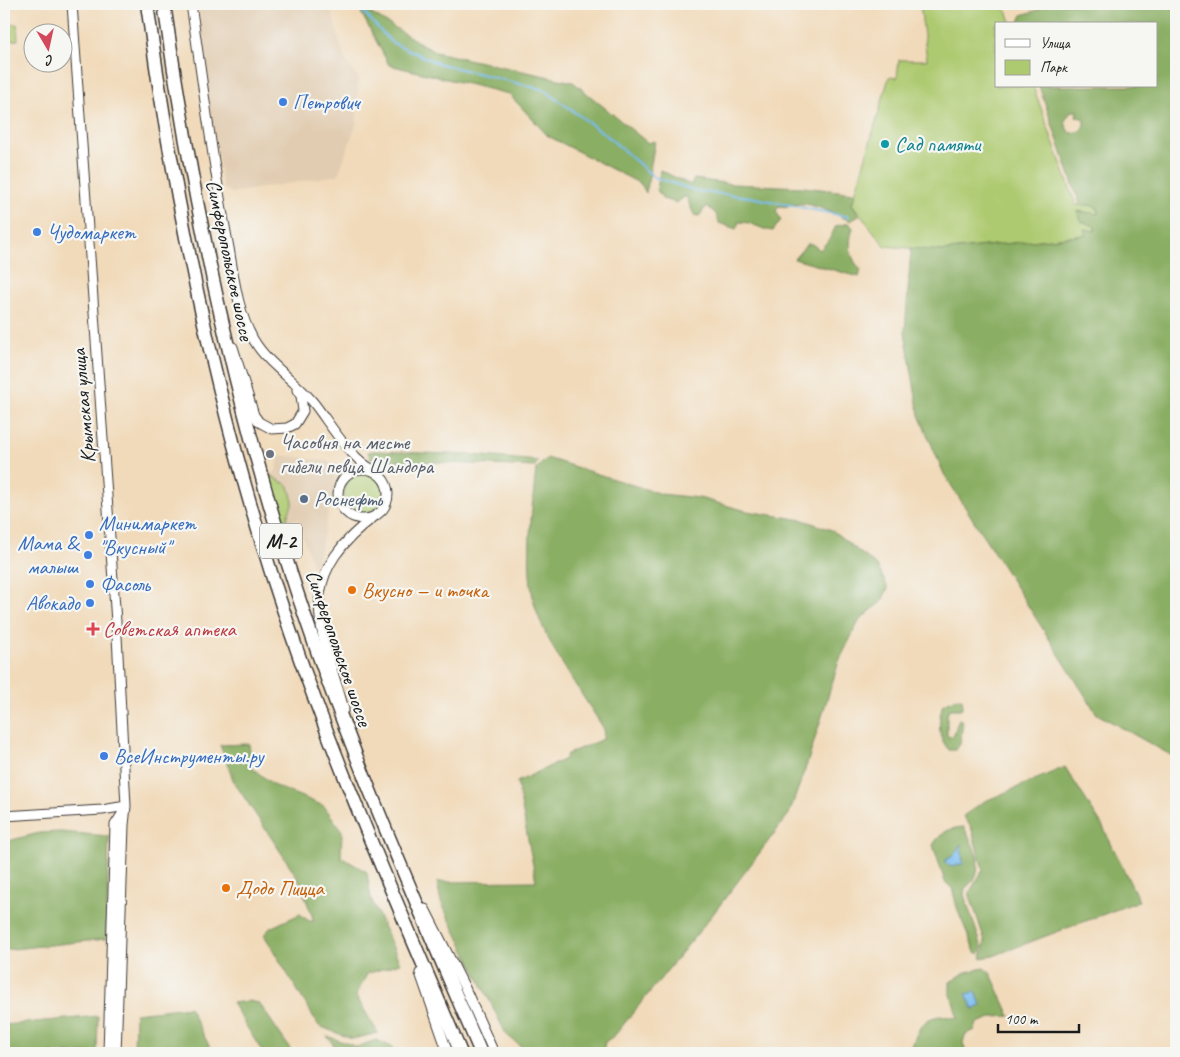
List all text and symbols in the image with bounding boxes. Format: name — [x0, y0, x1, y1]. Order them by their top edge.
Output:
north arrow — [22, 22, 72, 72]
legend — [995, 22, 1158, 88]
text: Улица — [1040, 34, 1071, 53]
text: С — [43, 51, 55, 70]
text: Парк — [1040, 58, 1068, 77]
place label: Петрович — [293, 89, 361, 115]
marker: Петрович — [277, 96, 289, 108]
place label: Сад памяти — [895, 131, 982, 157]
marker: Сад памяти — [879, 138, 891, 150]
street label: Симферопольское шоссе — [200, 177, 260, 344]
place label: Чудомаркет — [47, 219, 137, 245]
marker: Чудомаркет — [31, 226, 43, 238]
street label: Крымская улица — [65, 346, 101, 464]
place label: Часовня на месте гибели певца Шандора — [280, 429, 435, 479]
marker: Часовня на месте гибели певца Шандора — [264, 448, 276, 460]
place label: Роснефть — [314, 486, 383, 512]
marker: Роснефть — [298, 493, 310, 505]
place label: Минимаркет "Вкусный" — [99, 510, 197, 560]
road number: М-2 — [260, 524, 302, 558]
marker: Минимаркет "Вкусный" — [83, 529, 95, 541]
place label: Мама & малыш — [17, 530, 80, 580]
marker: Мама & малыш — [82, 549, 94, 561]
street label: Симферопольское шоссе — [300, 566, 378, 731]
place label: Фасоль — [100, 571, 152, 597]
place label: Вкусно — и точка — [362, 577, 490, 603]
marker: Фасоль — [84, 578, 96, 590]
marker: Вкусно — и точка — [346, 584, 358, 596]
place label: Авокадо — [26, 590, 82, 616]
marker: Авокадо — [84, 597, 96, 609]
place label: Советская аптека — [103, 616, 238, 642]
marker: Советская аптека — [87, 623, 99, 635]
place label: ВсеИнструменты.ру — [114, 743, 265, 769]
marker: ВсеИнструменты.ру — [98, 750, 110, 762]
place label: Додо Пицца — [236, 875, 326, 901]
marker: Додо Пицца — [220, 882, 232, 894]
scale bar — [998, 1002, 1079, 1034]
text: 100 m — [1005, 1010, 1039, 1029]

